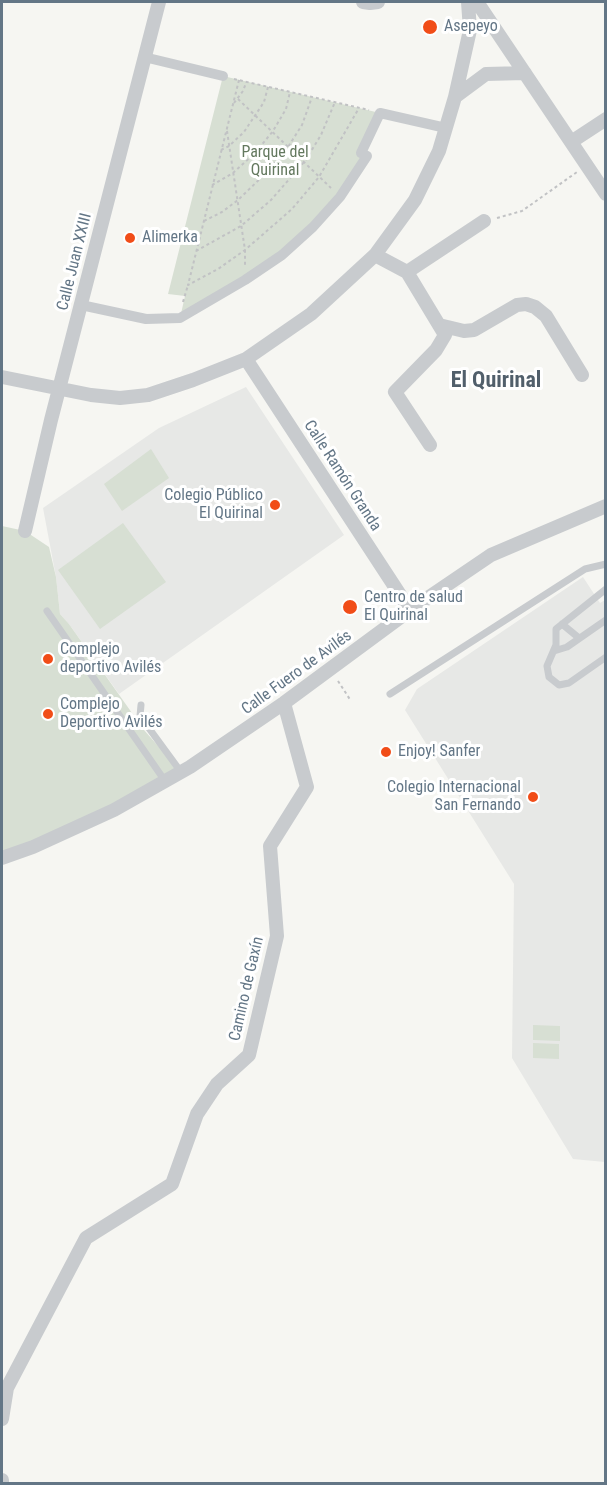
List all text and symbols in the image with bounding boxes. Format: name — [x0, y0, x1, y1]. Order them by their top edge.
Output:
place label: Asepeyo — [444, 17, 498, 37]
marker: Asepeyo — [421, 18, 439, 36]
park label: Parque del Quirinal — [241, 143, 309, 181]
street label: Calle Juan XXIII — [54, 211, 96, 313]
place label: Alimerka — [142, 228, 198, 248]
marker: Alimerka — [123, 231, 137, 245]
district label: El Quirinal — [451, 368, 541, 394]
street label: Calle Ramón Granda — [299, 417, 385, 535]
place label: Colegio Público El Quirinal — [164, 486, 263, 524]
marker: Colegio Público El Quirinal — [268, 498, 282, 512]
place label: Centro de salud El Quirinal — [364, 588, 463, 626]
marker: Centro de salud El Quirinal — [341, 598, 359, 616]
street label: Calle Fuero de Avilés — [238, 627, 356, 719]
place label: Complejo deportivo Avilés — [60, 640, 161, 678]
marker: Complejo deportivo Avilés — [41, 652, 55, 666]
place label: Complejo Deportivo Avilés — [60, 695, 162, 733]
marker: Complejo Deportivo Avilés — [41, 707, 55, 721]
place label: Enjoy! Sanfer — [398, 742, 480, 762]
marker: Enjoy! Sanfer — [379, 745, 393, 759]
place label: Colegio Internacional San Fernando — [387, 778, 521, 816]
marker: Colegio Internacional San Fernando — [526, 790, 540, 804]
street label: Camino de Gaxín — [226, 935, 268, 1043]

